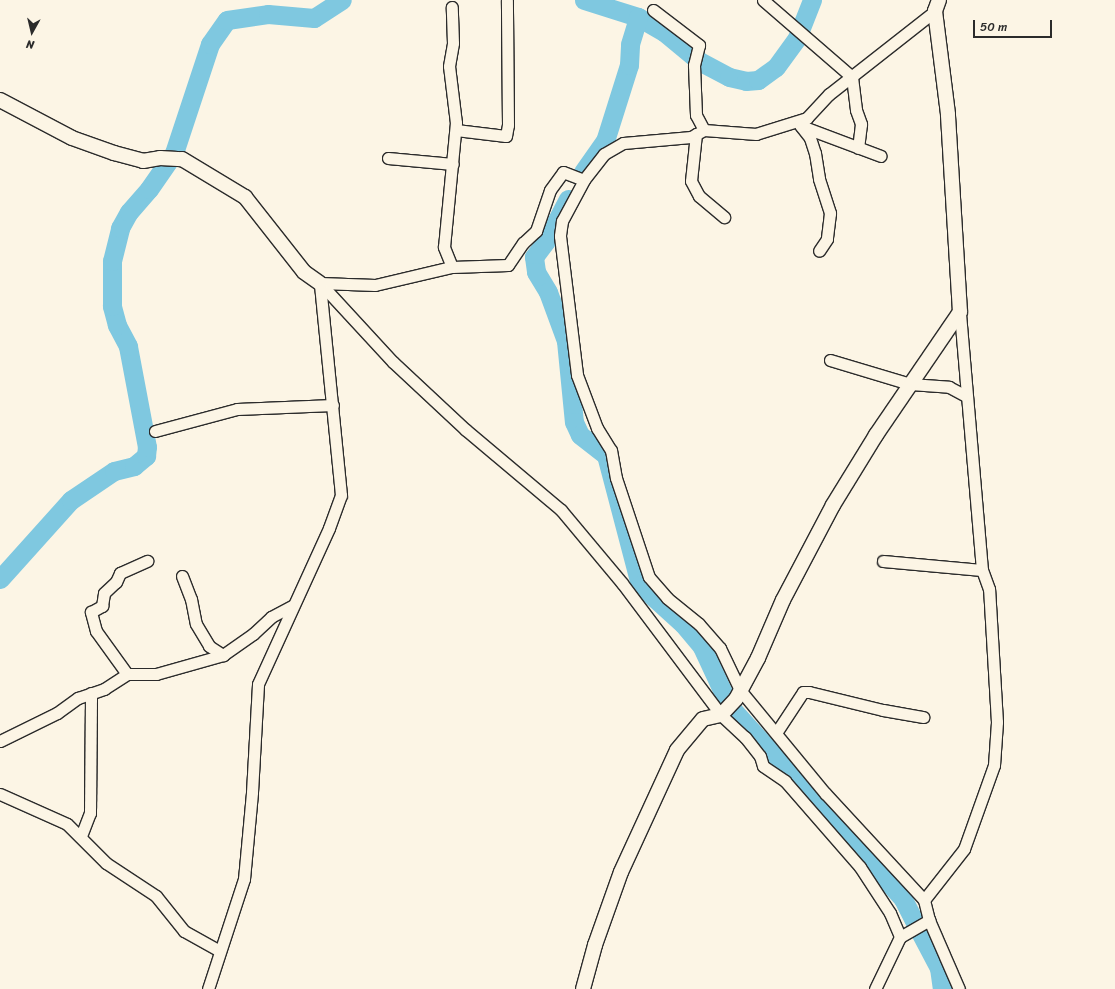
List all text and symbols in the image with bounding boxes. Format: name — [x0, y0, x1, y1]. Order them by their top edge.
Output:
north arrow — [12, 12, 52, 52]
scale bar — [975, 12, 1054, 38]
text: 50 m — [980, 16, 1007, 38]
text: N — [25, 34, 35, 54]

